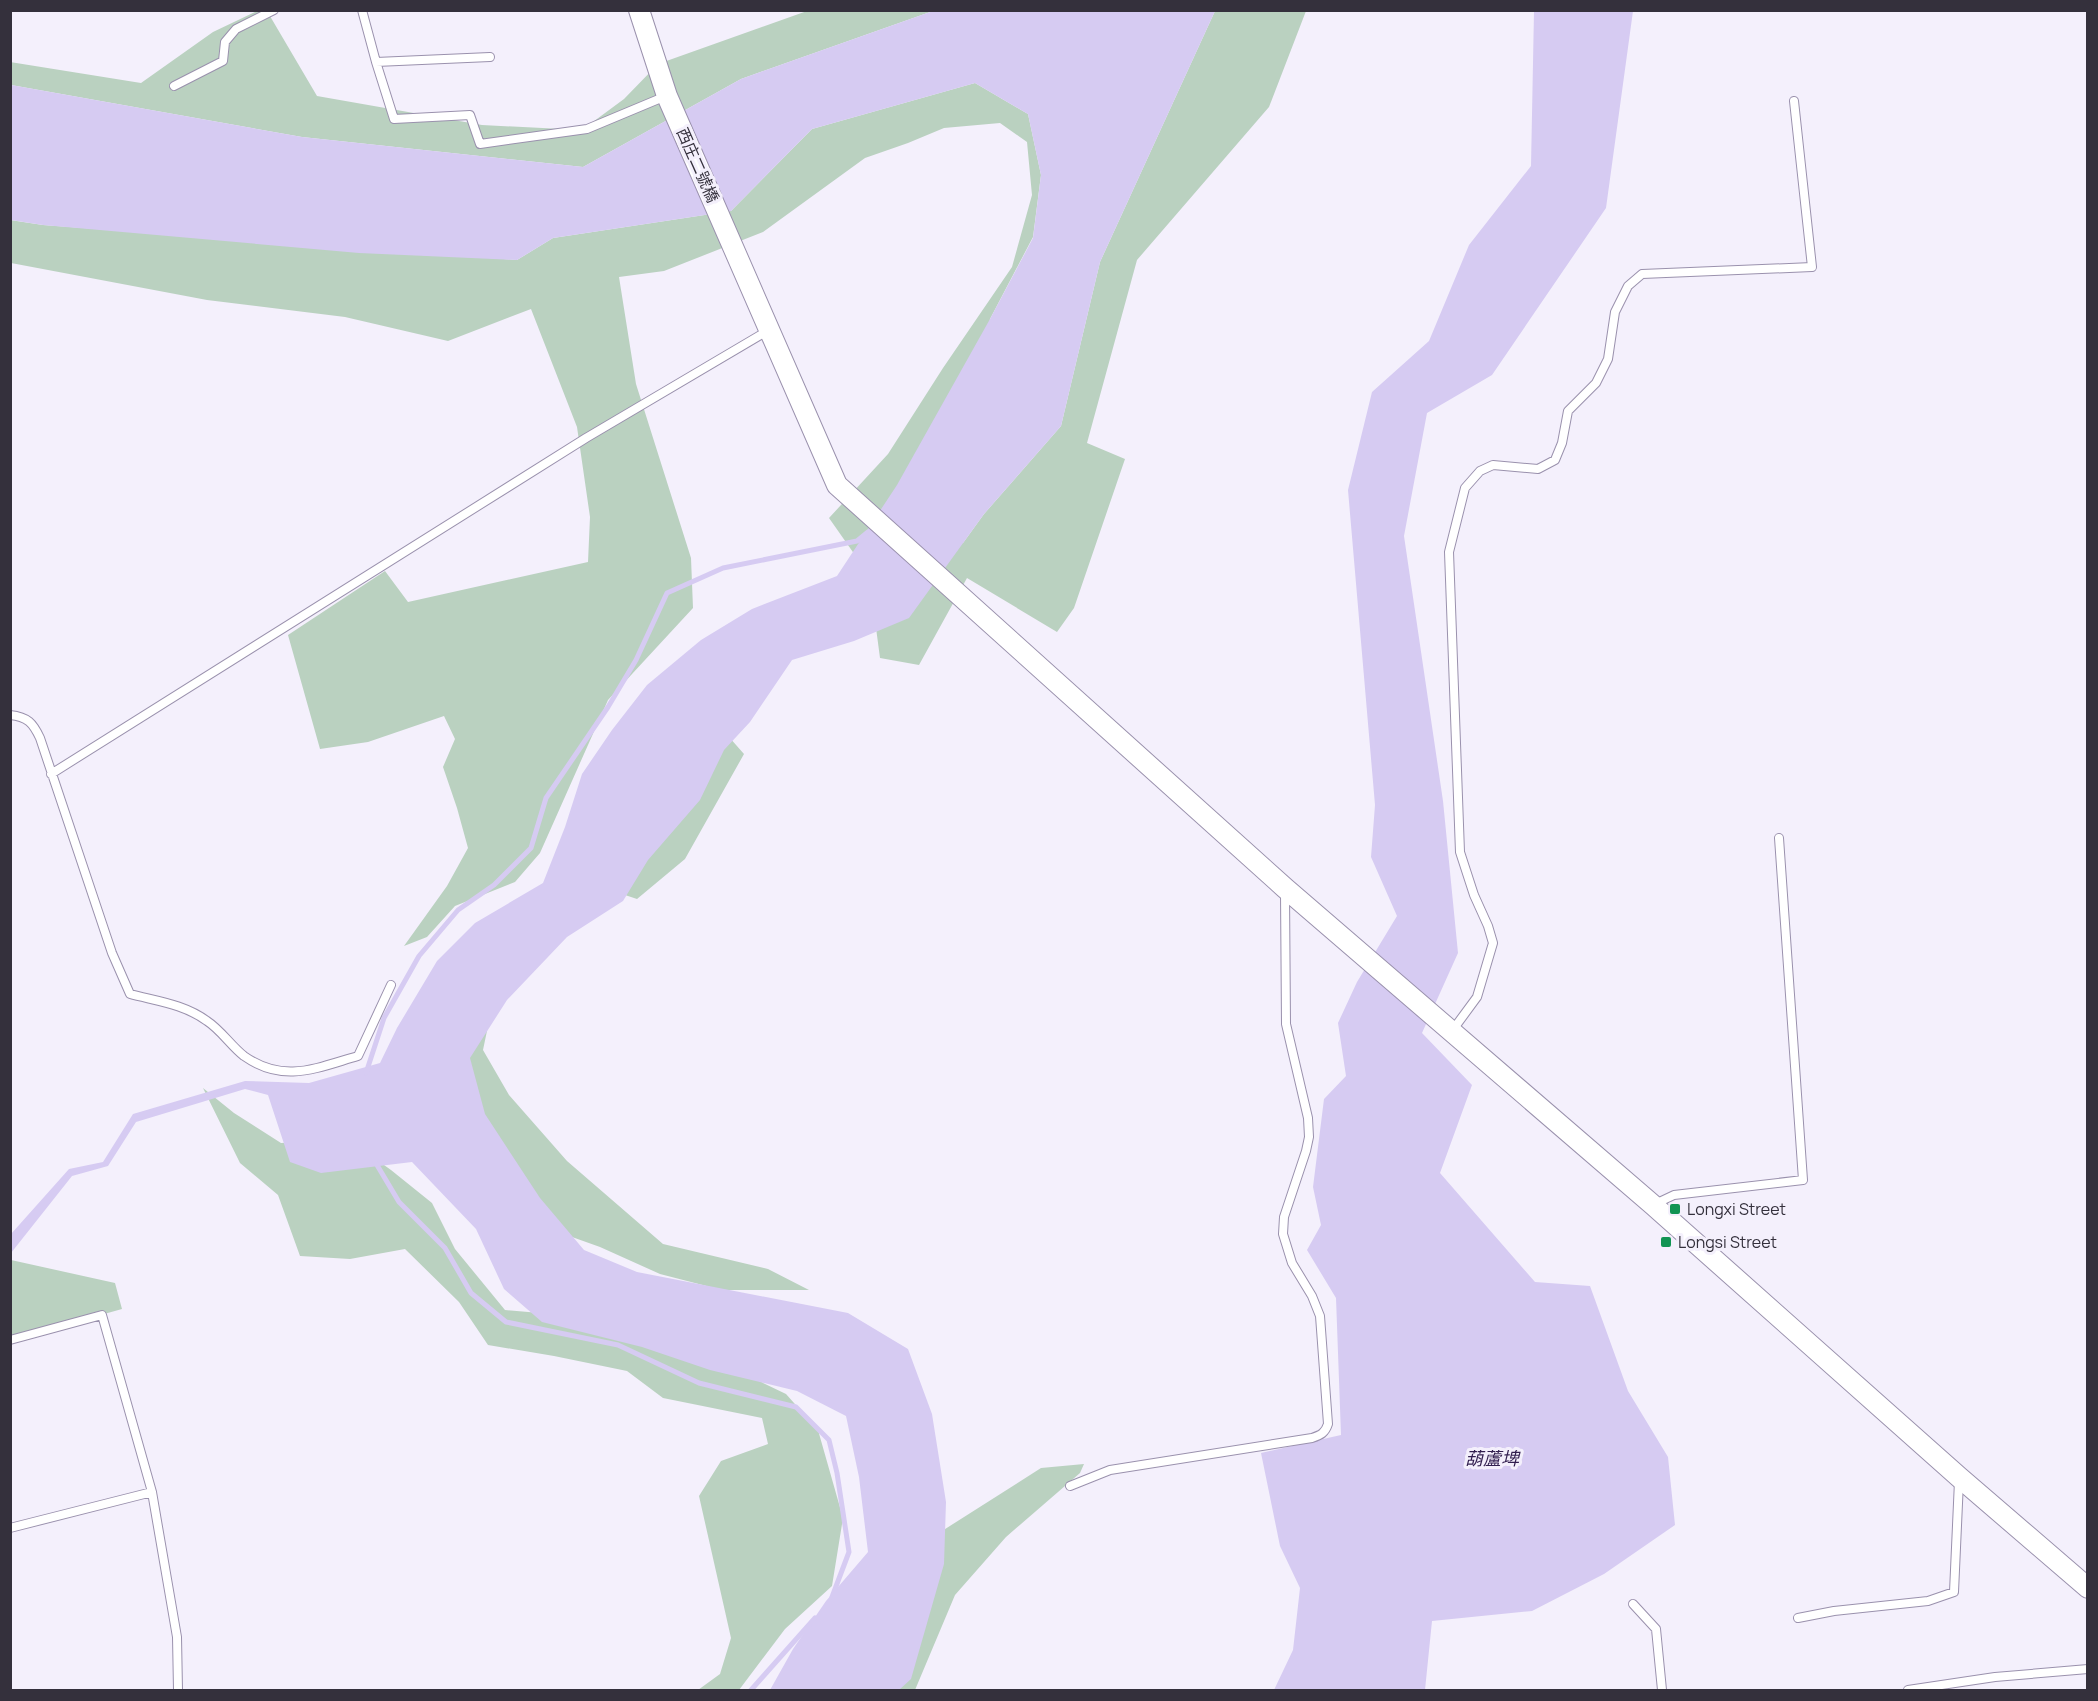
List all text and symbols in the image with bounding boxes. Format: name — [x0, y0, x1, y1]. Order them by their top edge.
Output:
street label: 西庄二號橋 — [672, 124, 724, 206]
place label: Longxi Street — [1687, 1198, 1786, 1220]
marker: Longxi Street — [1668, 1202, 1682, 1216]
place label: Longsi Street — [1678, 1231, 1777, 1253]
marker: Longsi Street — [1659, 1235, 1673, 1249]
water label: 葫蘆埤 — [1465, 1446, 1521, 1470]

